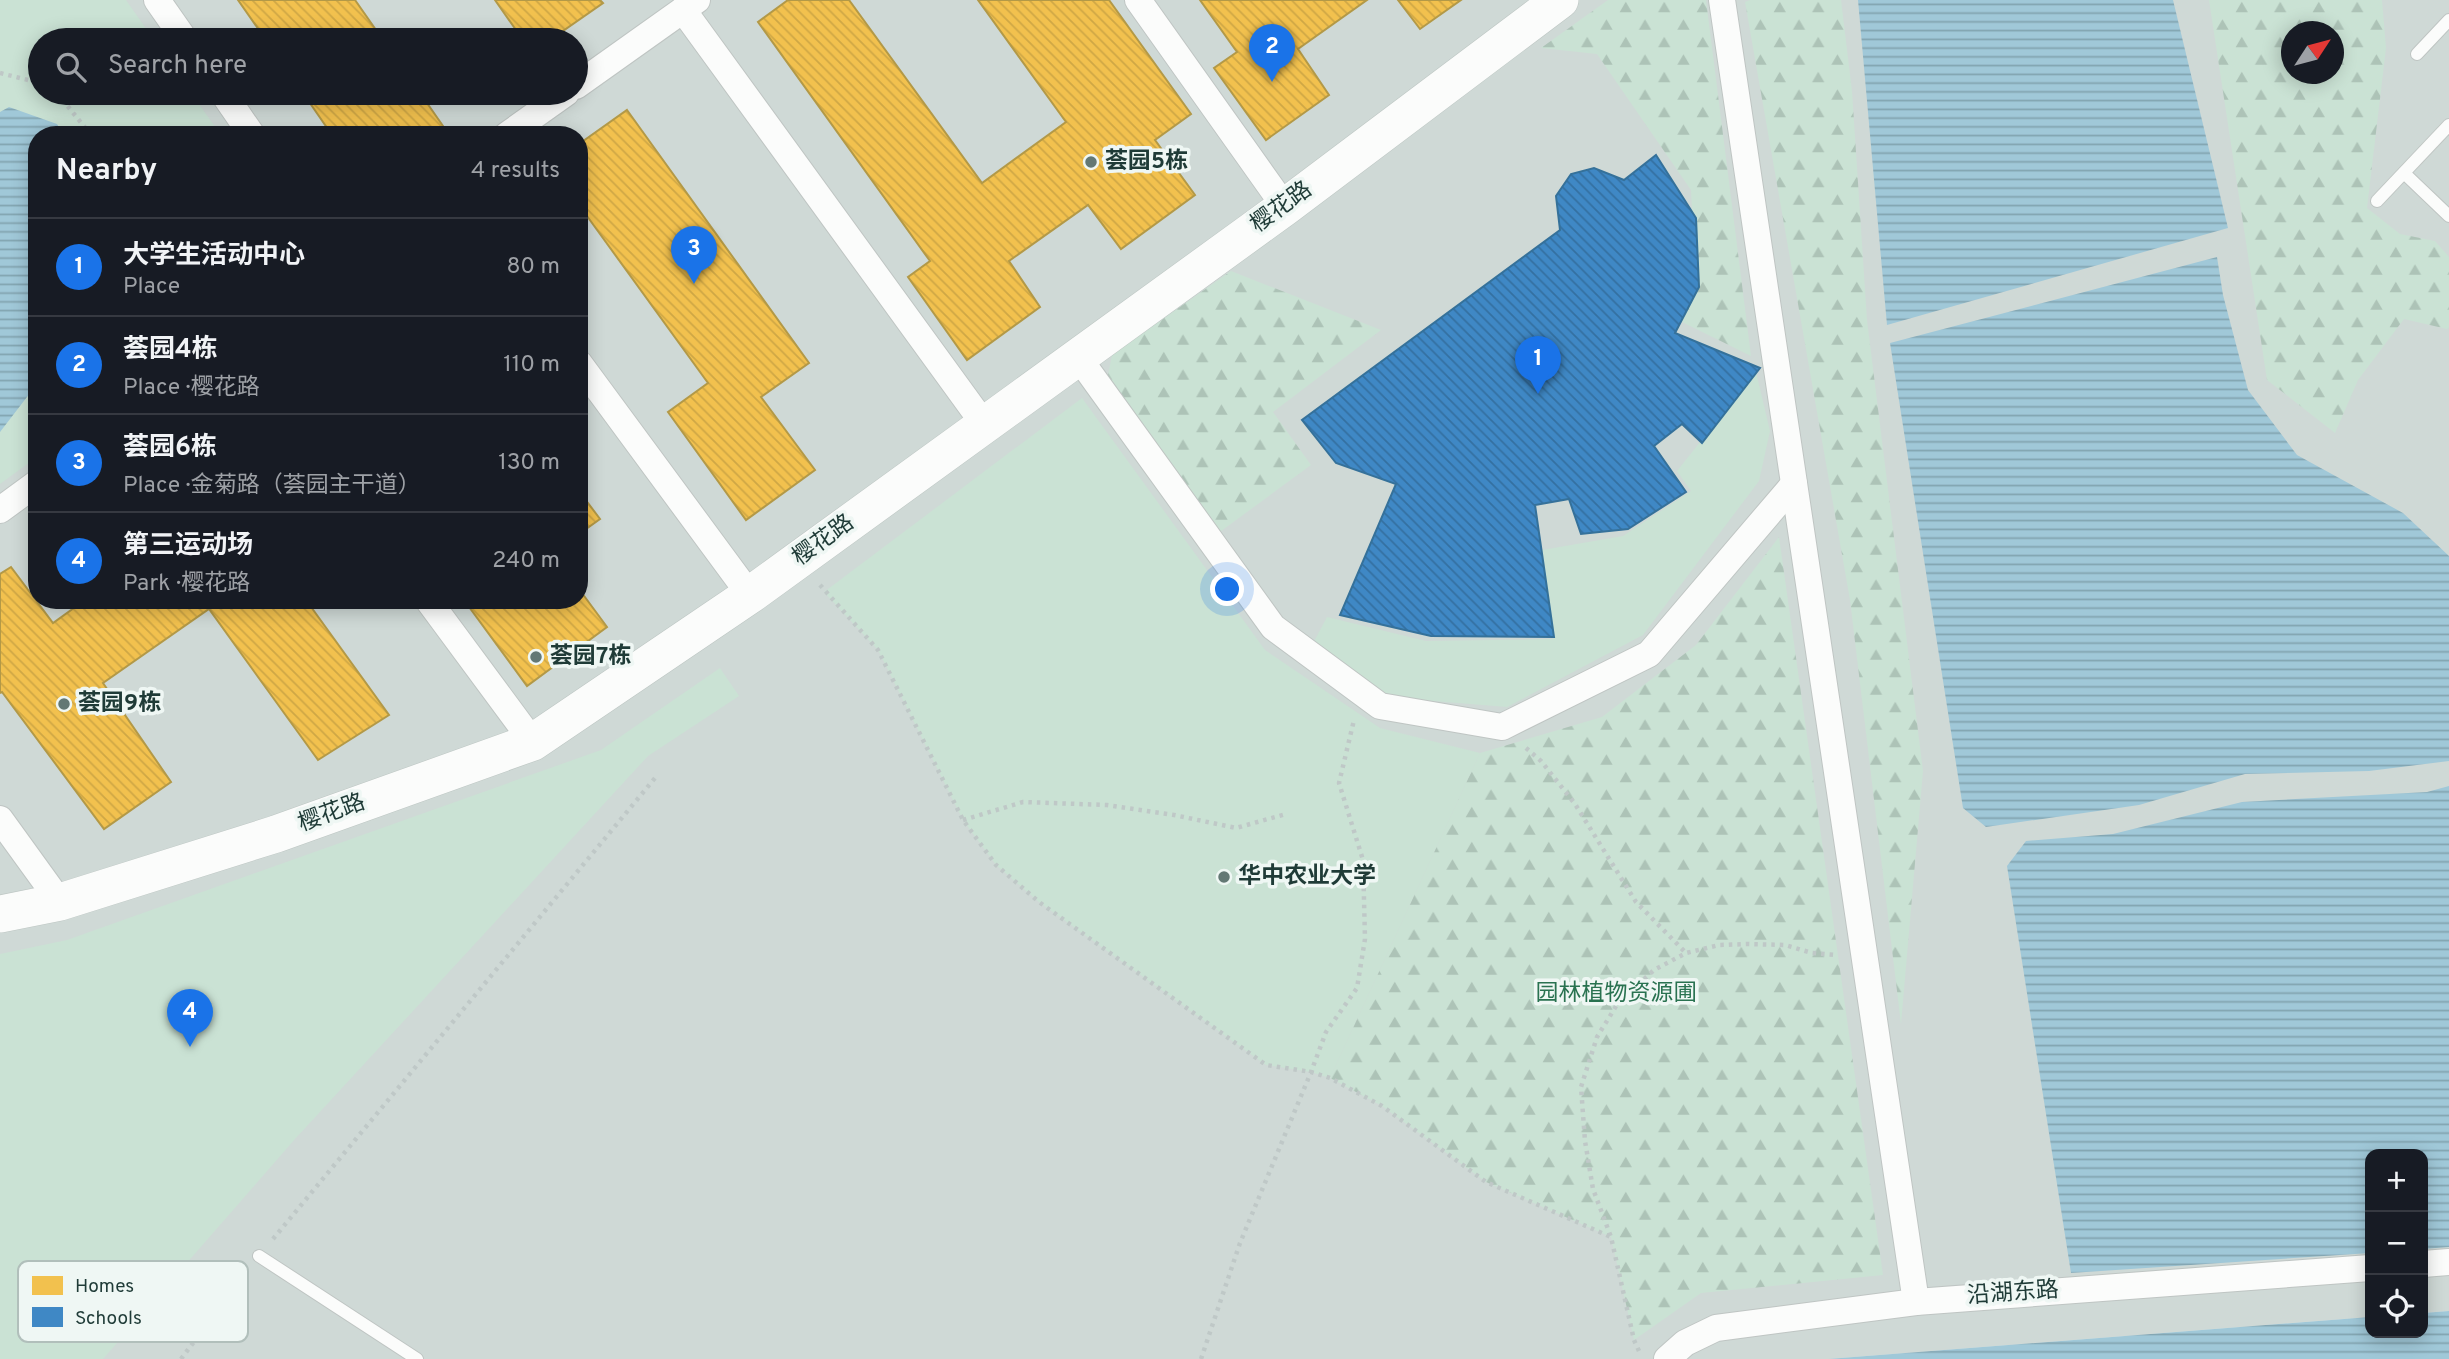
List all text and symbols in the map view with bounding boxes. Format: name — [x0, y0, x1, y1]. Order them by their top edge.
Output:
north arrow — [2281, 21, 2344, 84]
pin: 2 — [1249, 24, 1295, 82]
search box — [28, 28, 588, 105]
icon: search — [52, 48, 90, 86]
text: Search here — [108, 50, 247, 83]
place label: 荟园5栋 — [1105, 148, 1188, 177]
text: Nearby — [56, 153, 157, 190]
marker: 荟园5栋 — [1083, 154, 1099, 170]
text: 4 results — [471, 157, 560, 186]
street label: 樱花路 — [1246, 176, 1318, 240]
pin: 3 — [671, 226, 717, 284]
text: 大学生活动中心 — [123, 240, 305, 273]
text: 1 — [74, 253, 84, 282]
text: 80 m — [507, 253, 560, 282]
text: Place — [123, 273, 180, 302]
text: 荟园4栋 — [123, 334, 218, 367]
pin: 1 — [1515, 336, 1561, 394]
text: 2 — [72, 351, 86, 380]
text: 110 m — [503, 351, 560, 380]
text: Place · 樱花路 — [123, 374, 260, 403]
text: 荟园6栋 — [123, 432, 217, 465]
text: 3 — [72, 449, 86, 478]
text: 130 m — [498, 449, 560, 478]
text: Place · 金菊路（荟园主干道） — [123, 472, 421, 501]
street label: 樱花路 — [788, 509, 860, 573]
text: 第三运动场 — [123, 530, 253, 563]
text: 4 — [72, 547, 86, 576]
text: 240 m — [492, 547, 560, 576]
text: Park · 樱花路 — [123, 570, 250, 599]
your location — [1210, 572, 1244, 606]
place label: 荟园7栋 — [550, 643, 631, 672]
marker: 荟园7栋 — [528, 649, 544, 665]
place label: 荟园9栋 — [78, 690, 161, 719]
marker: 荟园9栋 — [56, 696, 72, 712]
street label: 樱花路 — [295, 789, 369, 839]
place label: 华中农业大学 — [1238, 863, 1376, 892]
marker: 华中农业大学 — [1216, 869, 1232, 885]
park label: 园林植物资源圃 — [1536, 980, 1697, 1009]
pin: 4 — [167, 989, 213, 1047]
map controls — [2365, 1149, 2428, 1338]
button: + — [2365, 1149, 2428, 1212]
button: − — [2365, 1212, 2428, 1275]
legend — [18, 1261, 248, 1342]
text: Homes — [75, 1275, 134, 1299]
button: locate — [2365, 1275, 2428, 1338]
street label: 沿湖东路 — [1966, 1276, 2060, 1312]
text: Schools — [75, 1307, 142, 1331]

